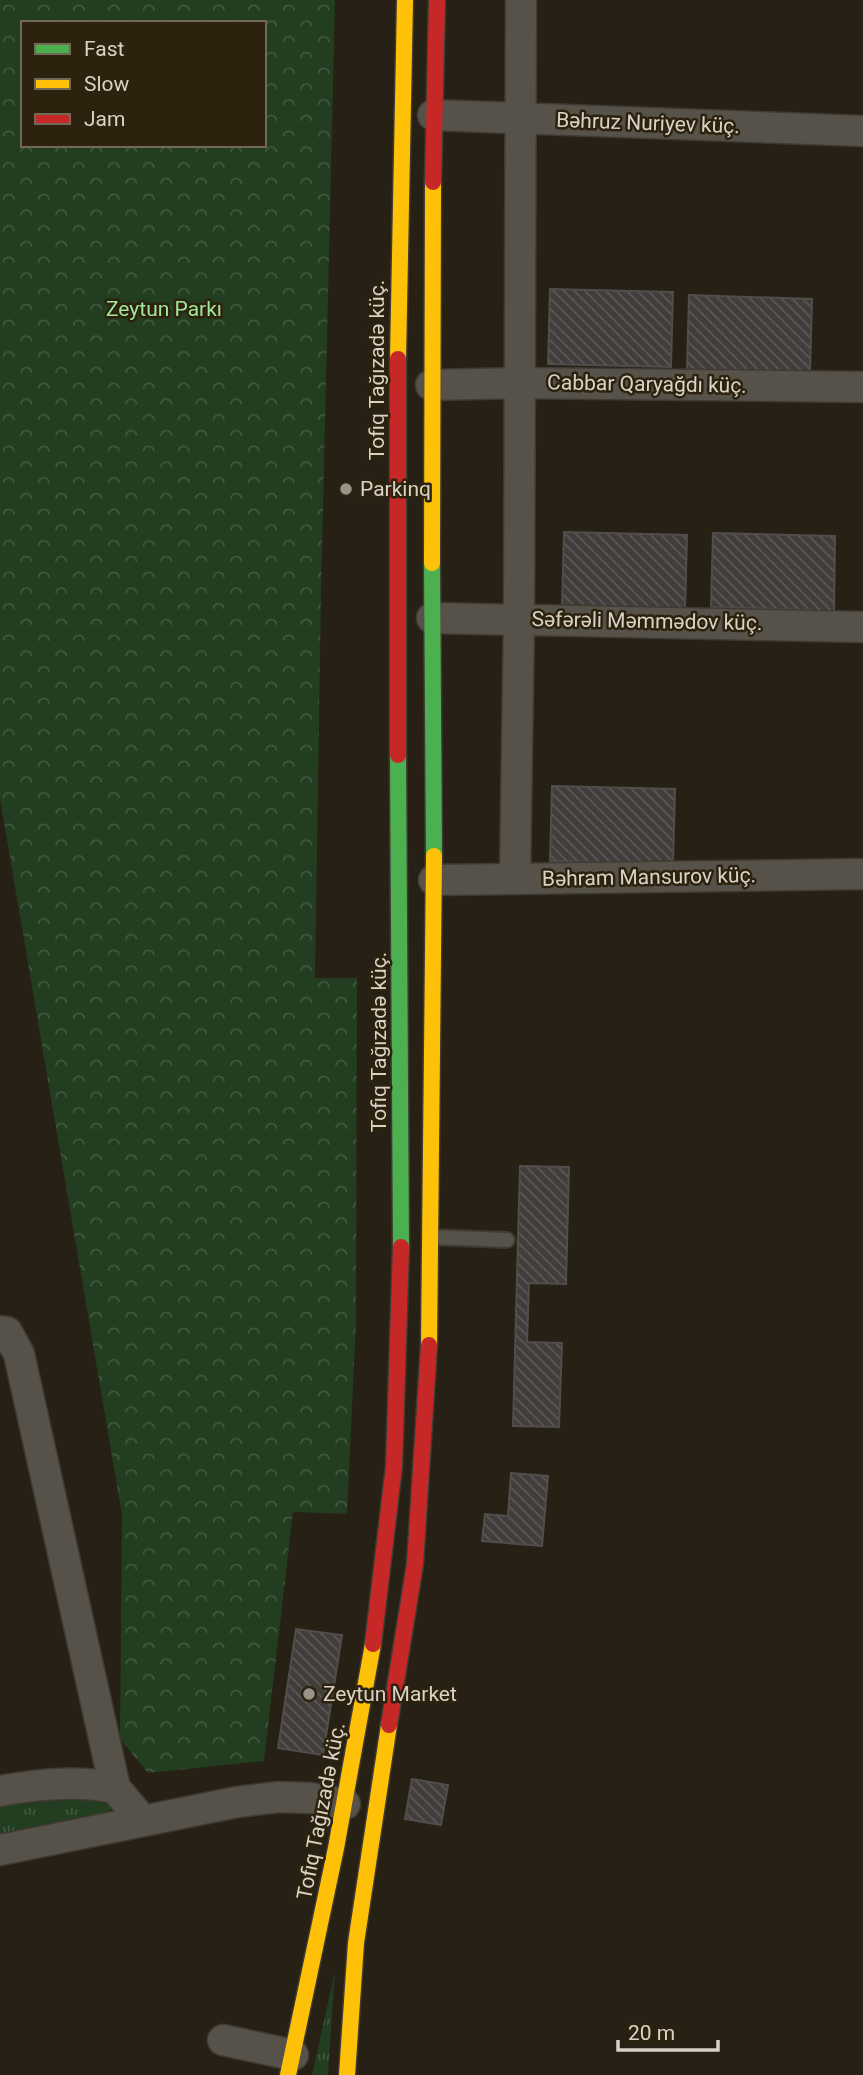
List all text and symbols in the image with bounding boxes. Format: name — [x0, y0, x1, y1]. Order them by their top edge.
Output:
legend — [21, 21, 266, 147]
text: Fast — [84, 37, 125, 61]
text: Slow — [84, 72, 130, 96]
text: Jam — [84, 107, 125, 131]
street label: Bəhruz Nuriyev küç. — [556, 108, 740, 138]
street label: Tofiq Tağızadə küç. — [365, 280, 389, 460]
park label: Zeytun Parkı — [106, 297, 222, 321]
street label: Cabbar Qaryağdı küç. — [547, 370, 747, 398]
place label: Parkinq — [360, 477, 431, 501]
marker: Parkinq — [338, 481, 354, 497]
street label: Səfərəli Məmmədov küç. — [531, 607, 763, 635]
street label: Bəhram Mansurov küç. — [542, 863, 756, 891]
street label: Tofiq Tağızadə küç. — [367, 952, 391, 1132]
place label: Zeytun Market — [323, 1682, 457, 1706]
marker: Zeytun Market — [301, 1686, 317, 1702]
street label: Tofiq Tağızadə küç. — [292, 1720, 350, 1902]
scale bar — [618, 2008, 718, 2052]
text: 20 m — [628, 2021, 675, 2045]

